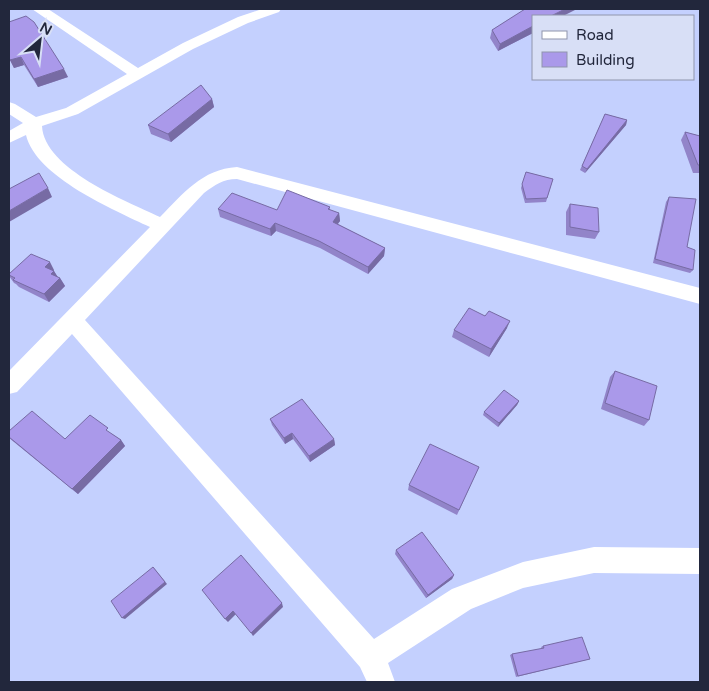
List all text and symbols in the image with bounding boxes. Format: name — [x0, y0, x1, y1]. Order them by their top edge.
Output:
north arrow — [15, 15, 65, 65]
legend — [532, 15, 694, 80]
text: N — [37, 19, 55, 39]
text: Road — [576, 26, 614, 44]
text: Building — [576, 51, 635, 69]

